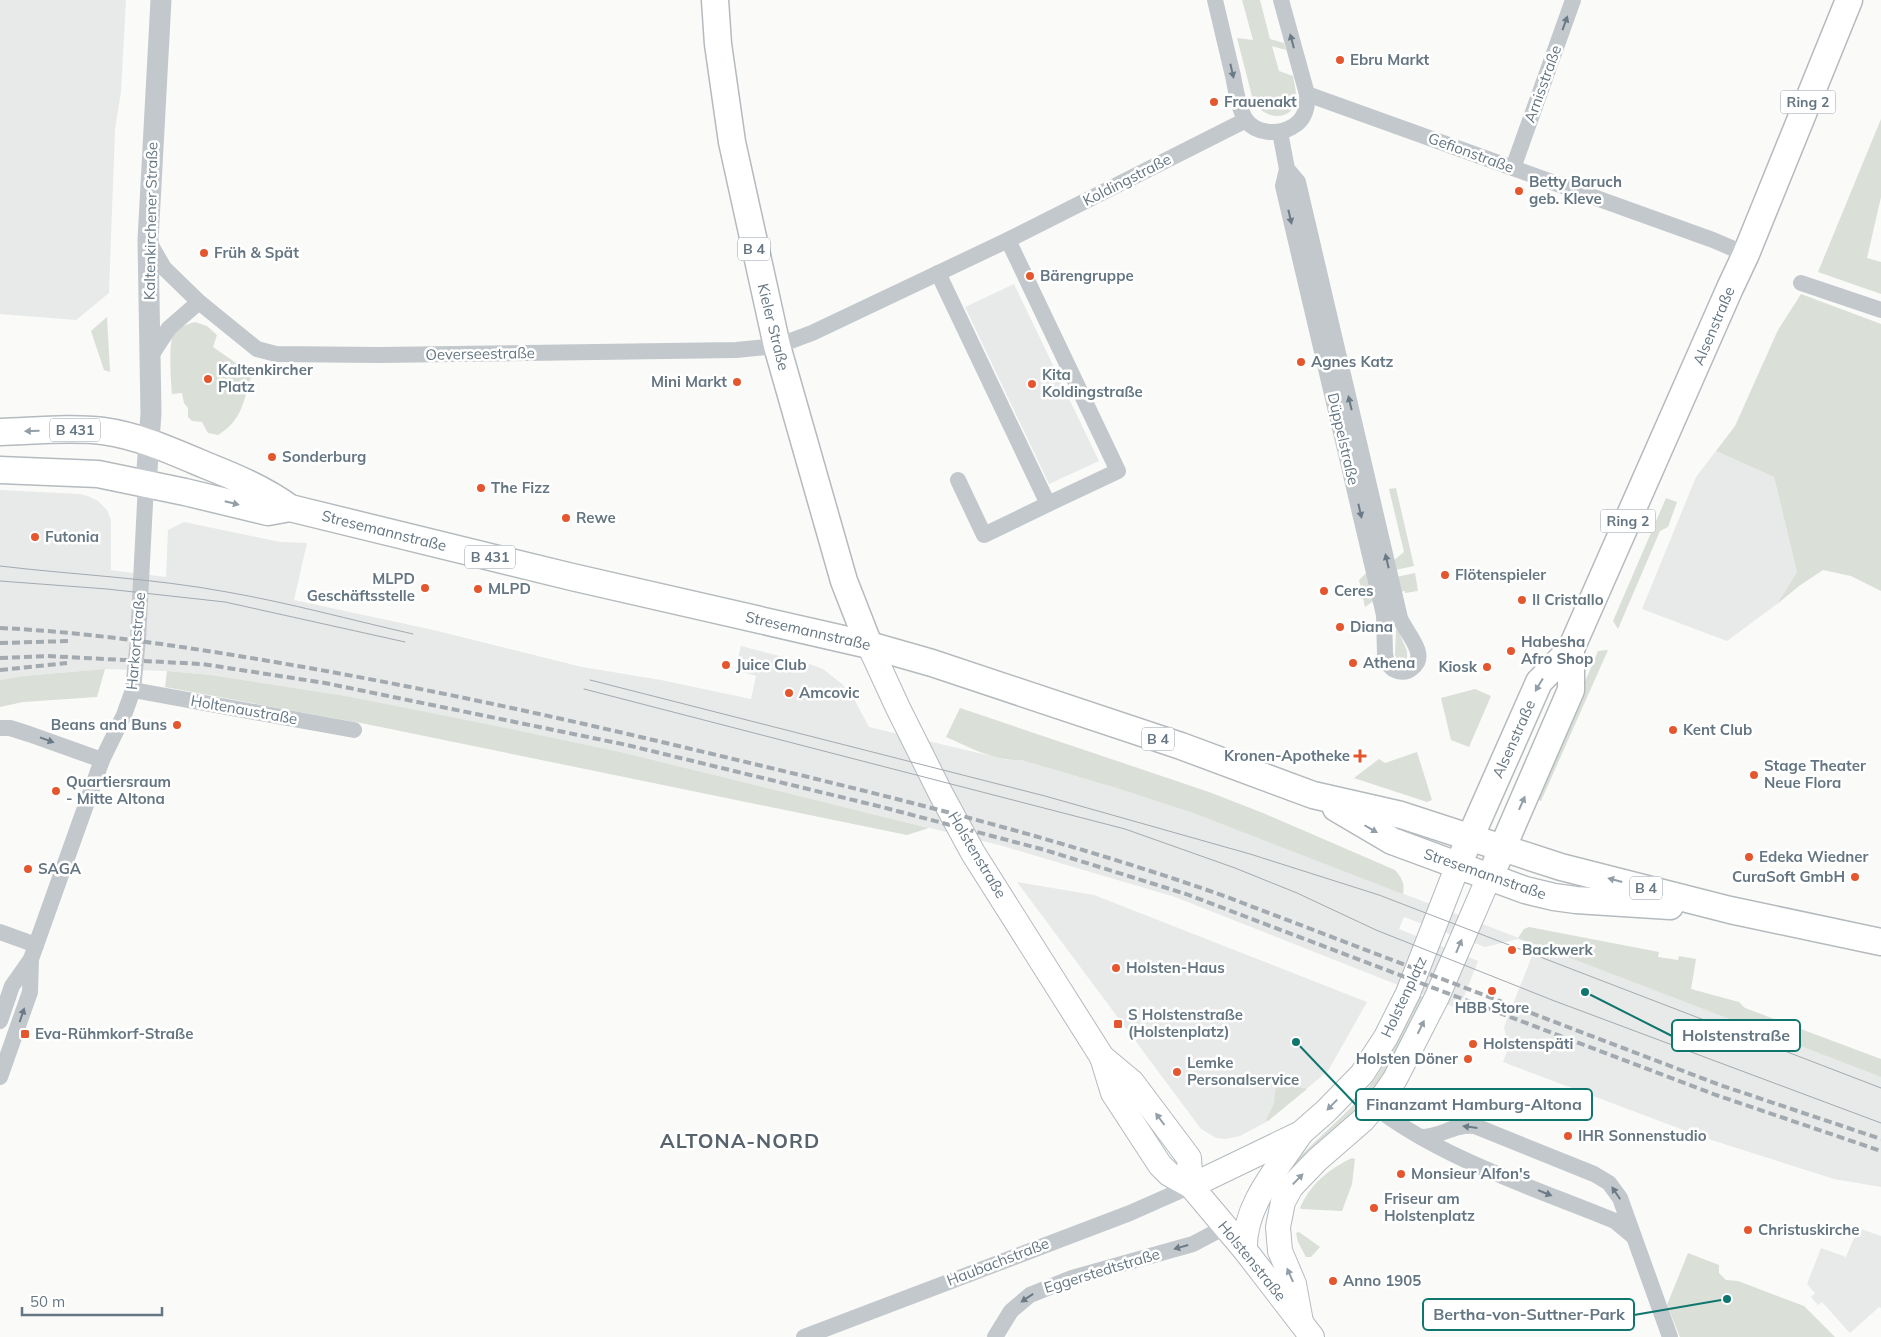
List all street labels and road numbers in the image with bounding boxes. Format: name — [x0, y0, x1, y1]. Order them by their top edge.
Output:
street label: Arnisstraße — [1520, 43, 1565, 125]
road number: Ring 2 — [1780, 90, 1836, 114]
street label: Gefionstraße — [1426, 128, 1517, 177]
street label: Kaltenkirchener Straße — [140, 142, 161, 300]
street label: Koldingstraße — [1079, 149, 1174, 210]
road number: B 4 — [738, 238, 770, 260]
street label: Kieler Straße — [754, 281, 793, 372]
street label: Alsenstraße — [1688, 284, 1739, 368]
street label: Oeverseestraße — [425, 343, 535, 364]
street label: Düppelstraße — [1324, 391, 1363, 487]
road number: B 431 — [50, 418, 100, 442]
street label: Stresemannstraße — [320, 506, 449, 555]
road number: Ring 2 — [1600, 510, 1656, 532]
road number: B 431 — [465, 546, 515, 568]
street label: Harkortstraße — [122, 591, 149, 690]
street label: Stresemannstraße — [744, 607, 873, 654]
street label: Holtenaustraße — [189, 691, 299, 728]
street label: Alsenstraße — [1488, 697, 1539, 781]
road number: B 4 — [1142, 728, 1174, 751]
street label: Holstenstraße — [944, 808, 1011, 902]
street label: Stresemannstraße — [1422, 844, 1549, 903]
road number: B 4 — [1630, 876, 1662, 900]
street label: Holstenplatz — [1376, 953, 1431, 1041]
street label: Holstenstraße — [1214, 1217, 1291, 1305]
street label: Haubachstraße — [944, 1233, 1052, 1290]
street label: Eggerstedtstraße — [1042, 1244, 1162, 1297]

